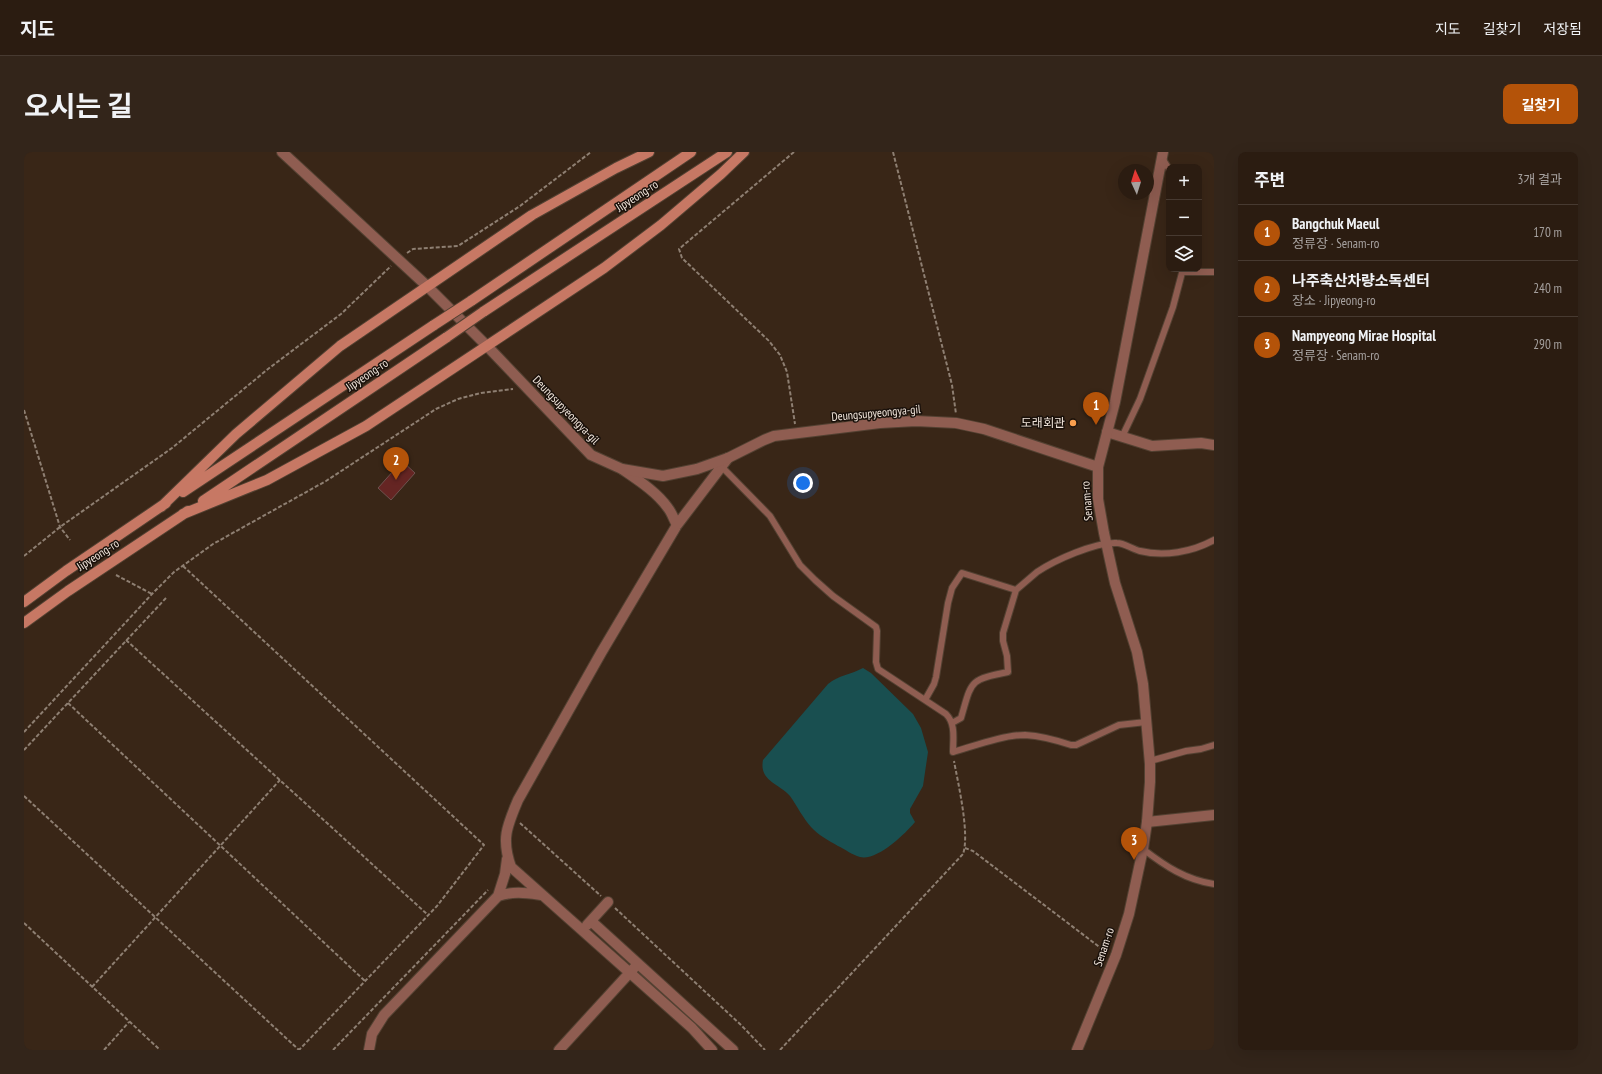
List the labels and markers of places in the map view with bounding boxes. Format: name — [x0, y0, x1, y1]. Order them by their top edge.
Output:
pin: 1 — [1083, 392, 1109, 425]
place label: 도래회관 — [1021, 415, 1065, 430]
marker: 도래회관 — [1068, 418, 1078, 428]
pin: 2 — [383, 447, 409, 480]
pin: 3 — [1121, 827, 1147, 860]

